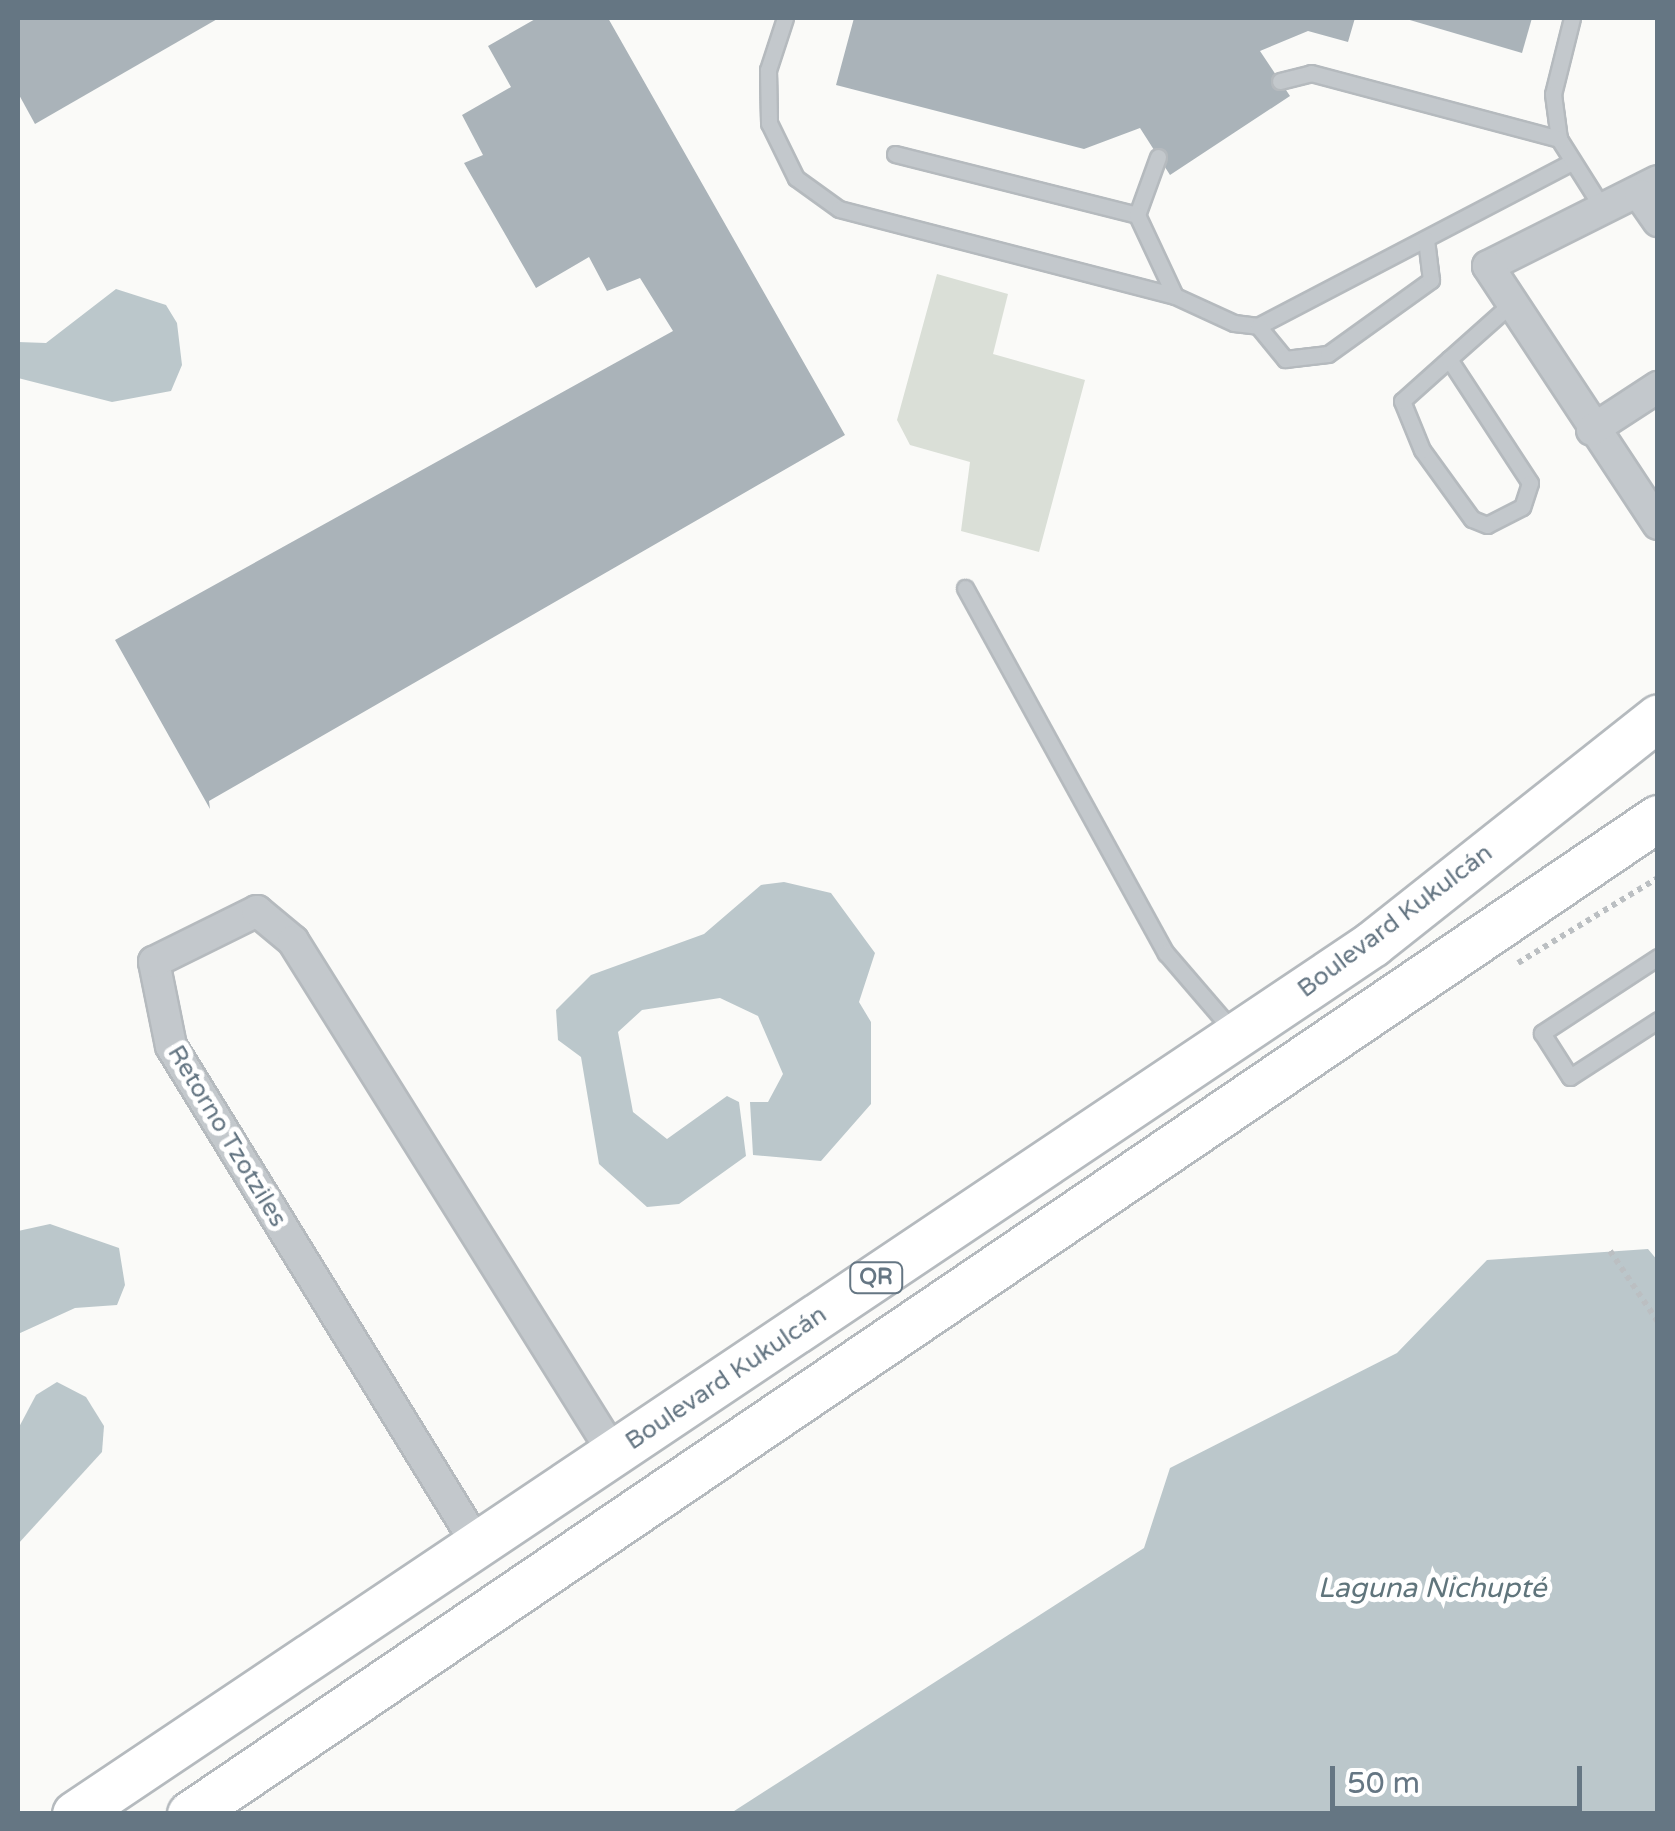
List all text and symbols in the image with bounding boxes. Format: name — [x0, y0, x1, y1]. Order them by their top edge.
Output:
street label: Boulevard Kukulcán — [1292, 838, 1498, 1004]
street label: Retorno Tzotziles — [161, 1040, 293, 1232]
road number: QR — [848, 1261, 904, 1295]
street label: Boulevard Kukulcán — [620, 1300, 832, 1456]
water label: Laguna Nichupté — [1318, 1571, 1546, 1605]
scale bar — [1335, 1746, 1588, 1808]
text: 50 m — [1347, 1765, 1420, 1802]

